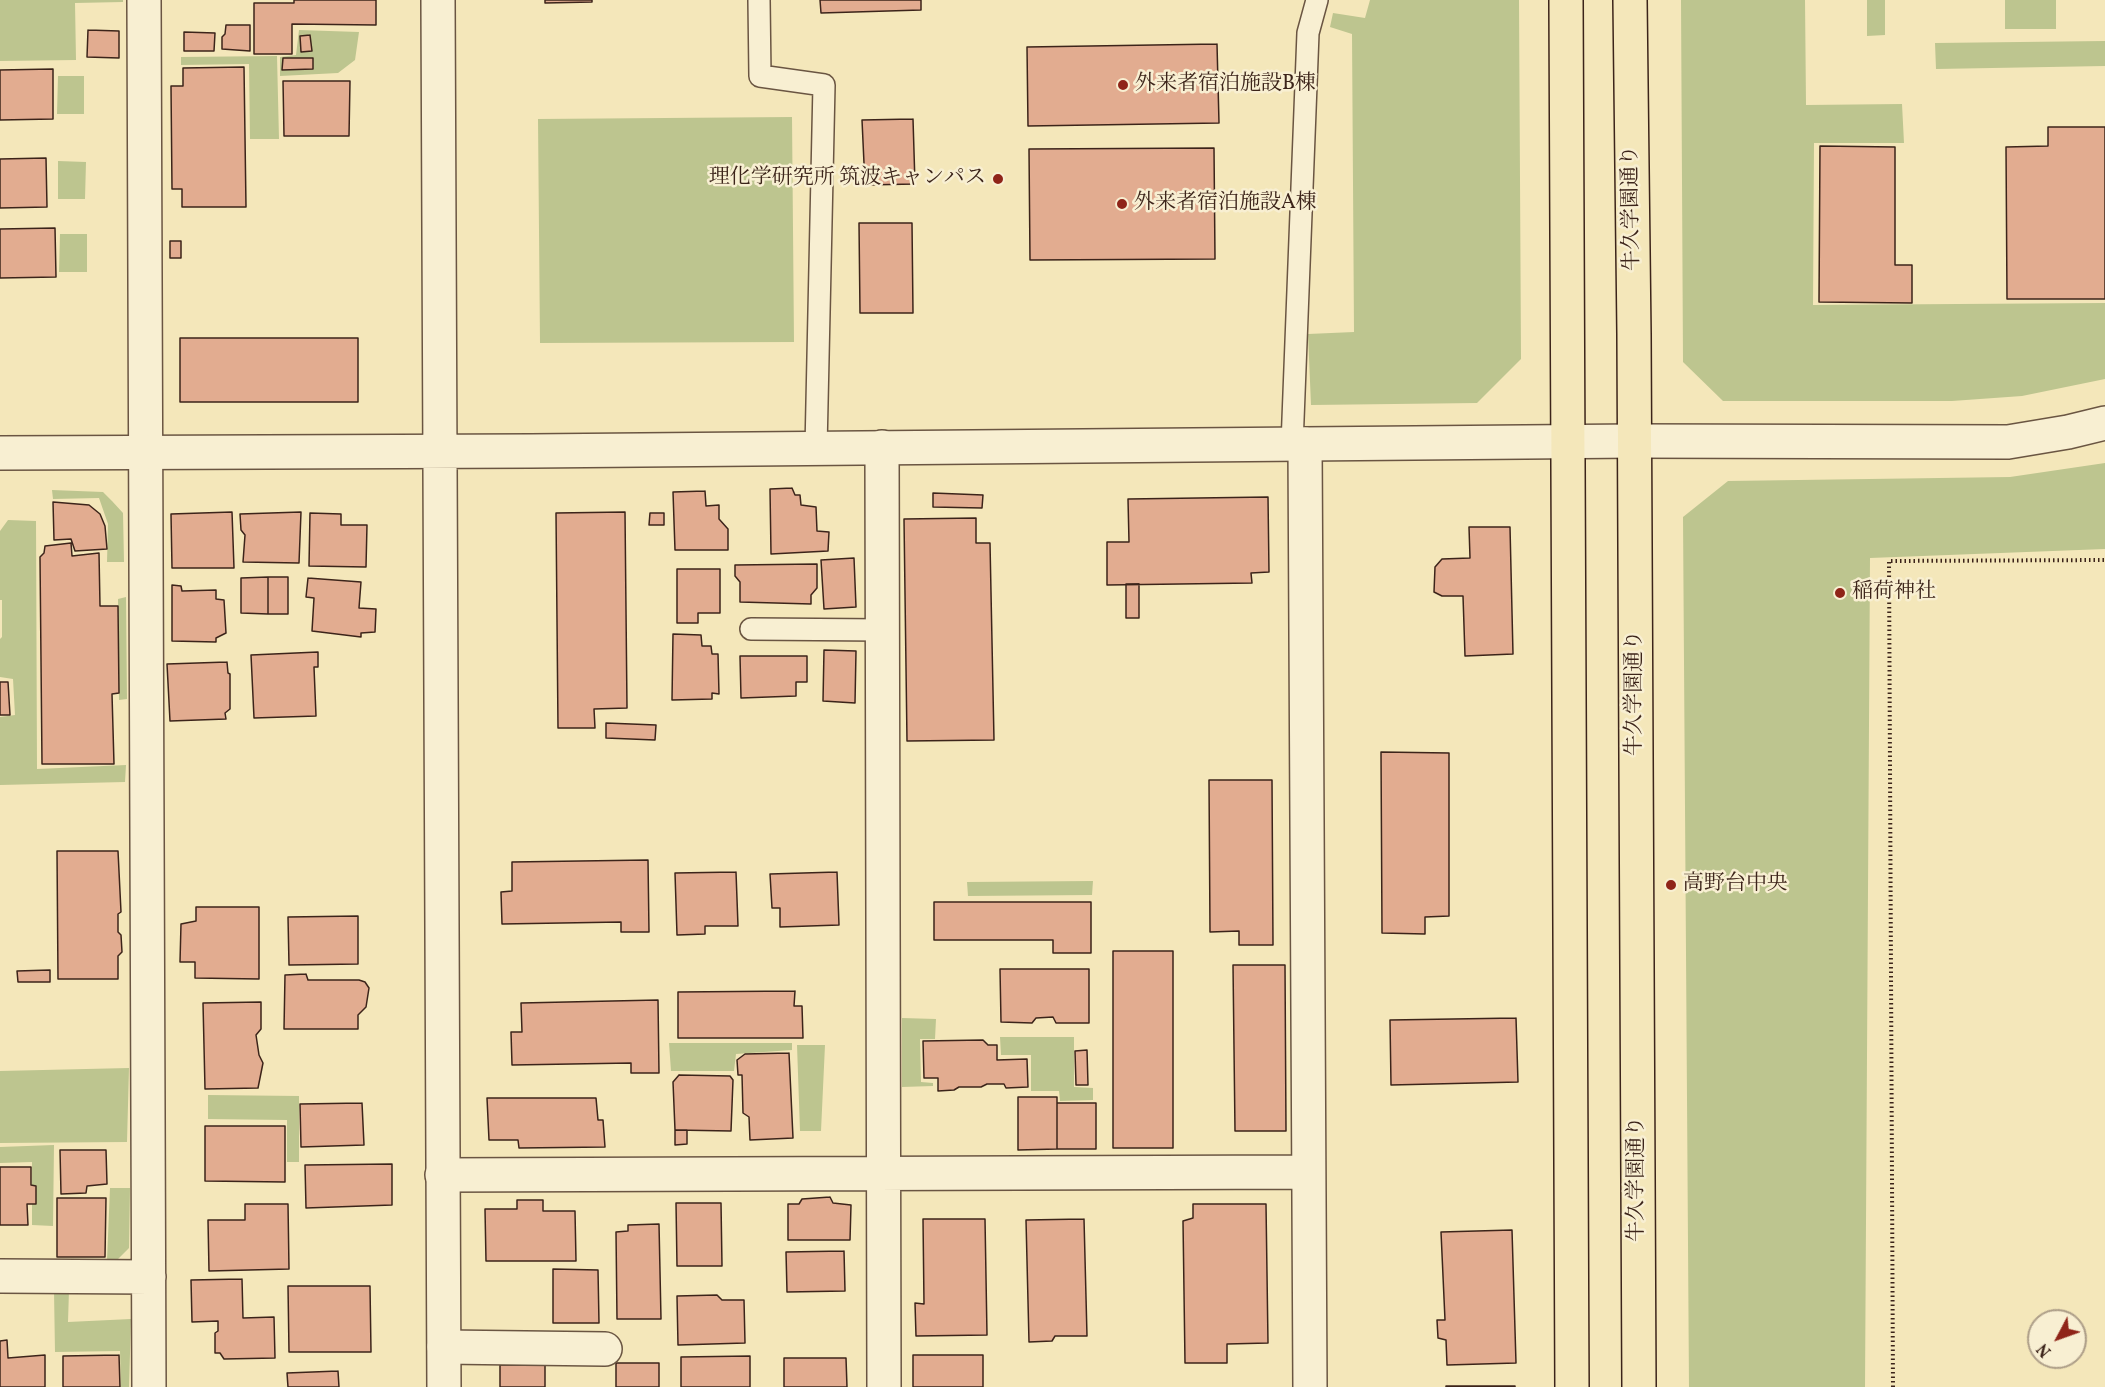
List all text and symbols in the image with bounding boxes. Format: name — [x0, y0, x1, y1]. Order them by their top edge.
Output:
place label: 外来者宿泊施設B棟 — [1135, 72, 1316, 98]
marker: 外来者宿泊施設B棟 — [1116, 78, 1130, 92]
street label: 牛久学園通り — [1619, 145, 1647, 271]
place label: 理化学研究所 筑波キャンパス — [709, 166, 986, 192]
marker: 理化学研究所 筑波キャンパス — [991, 172, 1005, 186]
place label: 外来者宿泊施設A棟 — [1134, 191, 1317, 217]
marker: 外来者宿泊施設A棟 — [1115, 197, 1129, 211]
place label: 稲荷神社 — [1852, 580, 1936, 606]
marker: 稲荷神社 — [1833, 586, 1847, 600]
street label: 牛久学園通り — [1623, 630, 1649, 756]
place label: 高野台中央 — [1683, 872, 1788, 898]
marker: 高野台中央 — [1664, 878, 1678, 892]
street label: 牛久学園通り — [1625, 1116, 1651, 1242]
north arrow — [2027, 1309, 2087, 1369]
text: N — [2033, 1338, 2057, 1361]

